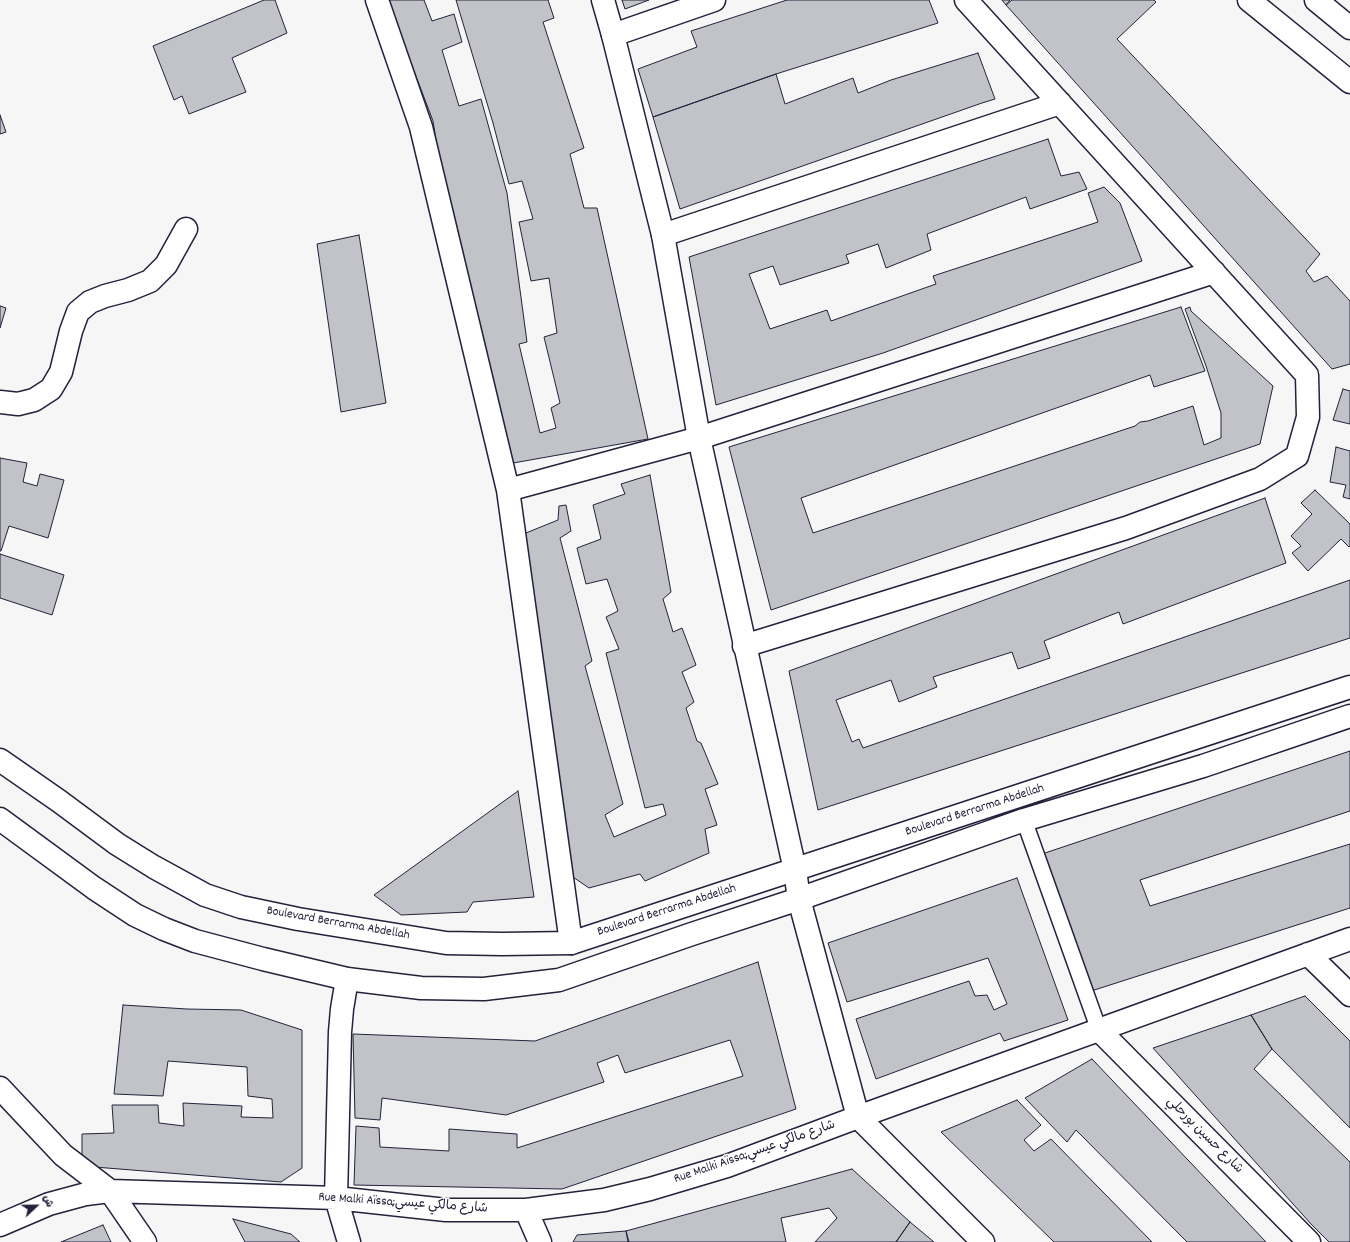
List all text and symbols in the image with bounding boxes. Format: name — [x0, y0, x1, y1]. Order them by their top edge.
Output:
street label: Boulevard Berrarma Abdellah — [904, 781, 1046, 841]
street label: Boulevard Berrarma Abdellah — [596, 881, 738, 941]
street label: Boulevard Berrarma Abdellah — [265, 904, 411, 944]
street label: شارع حسين بورحلي — [1162, 1094, 1246, 1178]
street label: Rue Malki Aïssa;شارع مالكي عيسي — [672, 1118, 838, 1188]
north arrow — [16, 1186, 56, 1226]
street label: Rue Malki Aïssa;شارع مالكي عيسي — [318, 1190, 488, 1218]
text: ش — [37, 1193, 57, 1210]

